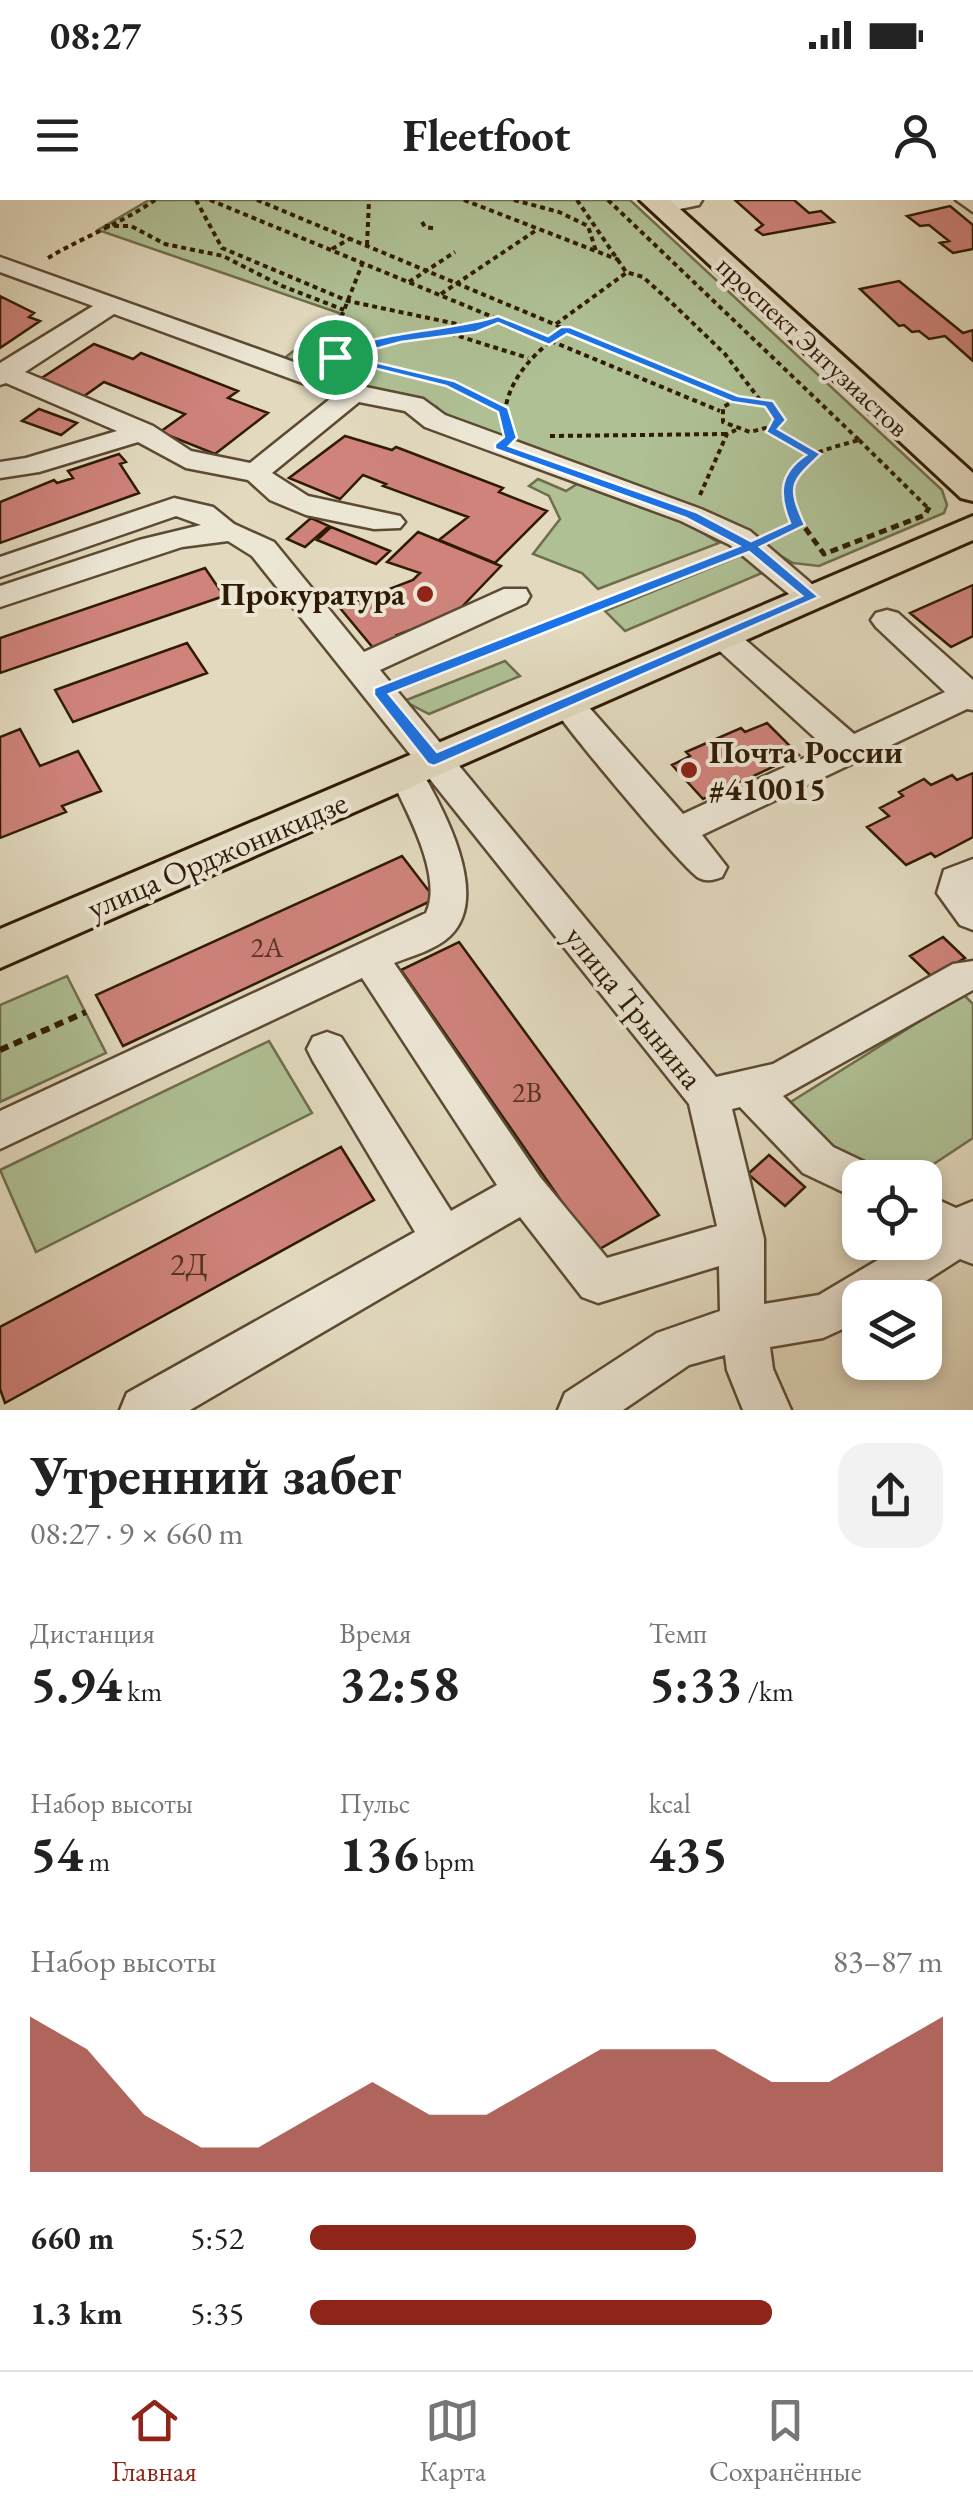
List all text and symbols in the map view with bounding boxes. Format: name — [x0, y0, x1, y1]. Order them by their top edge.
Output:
text: 08:27 — [50, 11, 141, 60]
text: Fleetfoot — [403, 106, 570, 164]
icon: menu — [30, 108, 85, 163]
icon: person — [888, 108, 943, 163]
street label: проспект Энтузиастов — [709, 247, 917, 445]
pin — [293, 315, 378, 400]
icon: arrive — [308, 330, 363, 385]
place label: Прокуратура — [220, 573, 406, 615]
marker: Прокуратура — [414, 583, 436, 605]
place label: Почта России #410015 — [709, 731, 903, 810]
marker: Почта России #410015 — [678, 759, 700, 781]
street label: улица Орджоникидзе — [81, 781, 353, 929]
street label: улица Трынина — [555, 917, 713, 1098]
house number: 2А — [251, 929, 284, 965]
house number: 2В — [512, 1074, 542, 1110]
map controls — [842, 1160, 942, 1380]
button: locate — [842, 1160, 942, 1260]
house number: 2Д — [170, 1243, 208, 1285]
button: layers — [842, 1280, 942, 1380]
text: Утренний забег — [30, 1439, 402, 1510]
button: share — [838, 1443, 943, 1548]
text: 08:27 · 9 × 660 m — [30, 1512, 243, 1554]
text: Дистанция — [30, 1615, 155, 1651]
text: Время — [339, 1615, 411, 1651]
text: Темп — [649, 1615, 707, 1651]
text: 5.94 — [30, 1651, 122, 1716]
text: 32:58 — [339, 1651, 459, 1716]
text: 5:33 — [649, 1651, 742, 1716]
text: km — [122, 1673, 162, 1709]
text: /km — [742, 1673, 794, 1709]
text: Набор высоты — [30, 1785, 193, 1821]
text: Пульс — [339, 1785, 410, 1821]
text: kcal — [649, 1785, 691, 1821]
text: 54 — [30, 1821, 83, 1886]
text: 136 — [339, 1821, 419, 1886]
text: 435 — [649, 1821, 728, 1886]
text: m — [83, 1843, 110, 1879]
text: bpm — [419, 1843, 475, 1879]
text: Набор высоты — [30, 1940, 216, 1982]
text: 83–87 m — [833, 1940, 943, 1982]
text: 660 m — [30, 2217, 114, 2259]
text: 5:52 — [190, 2217, 244, 2259]
text: 1.3 km — [30, 2292, 123, 2334]
text: 5:35 — [190, 2292, 244, 2334]
tab: Главная — [111, 2393, 197, 2489]
tab: Карта — [419, 2393, 486, 2489]
tab: Сохранённые — [709, 2393, 862, 2489]

